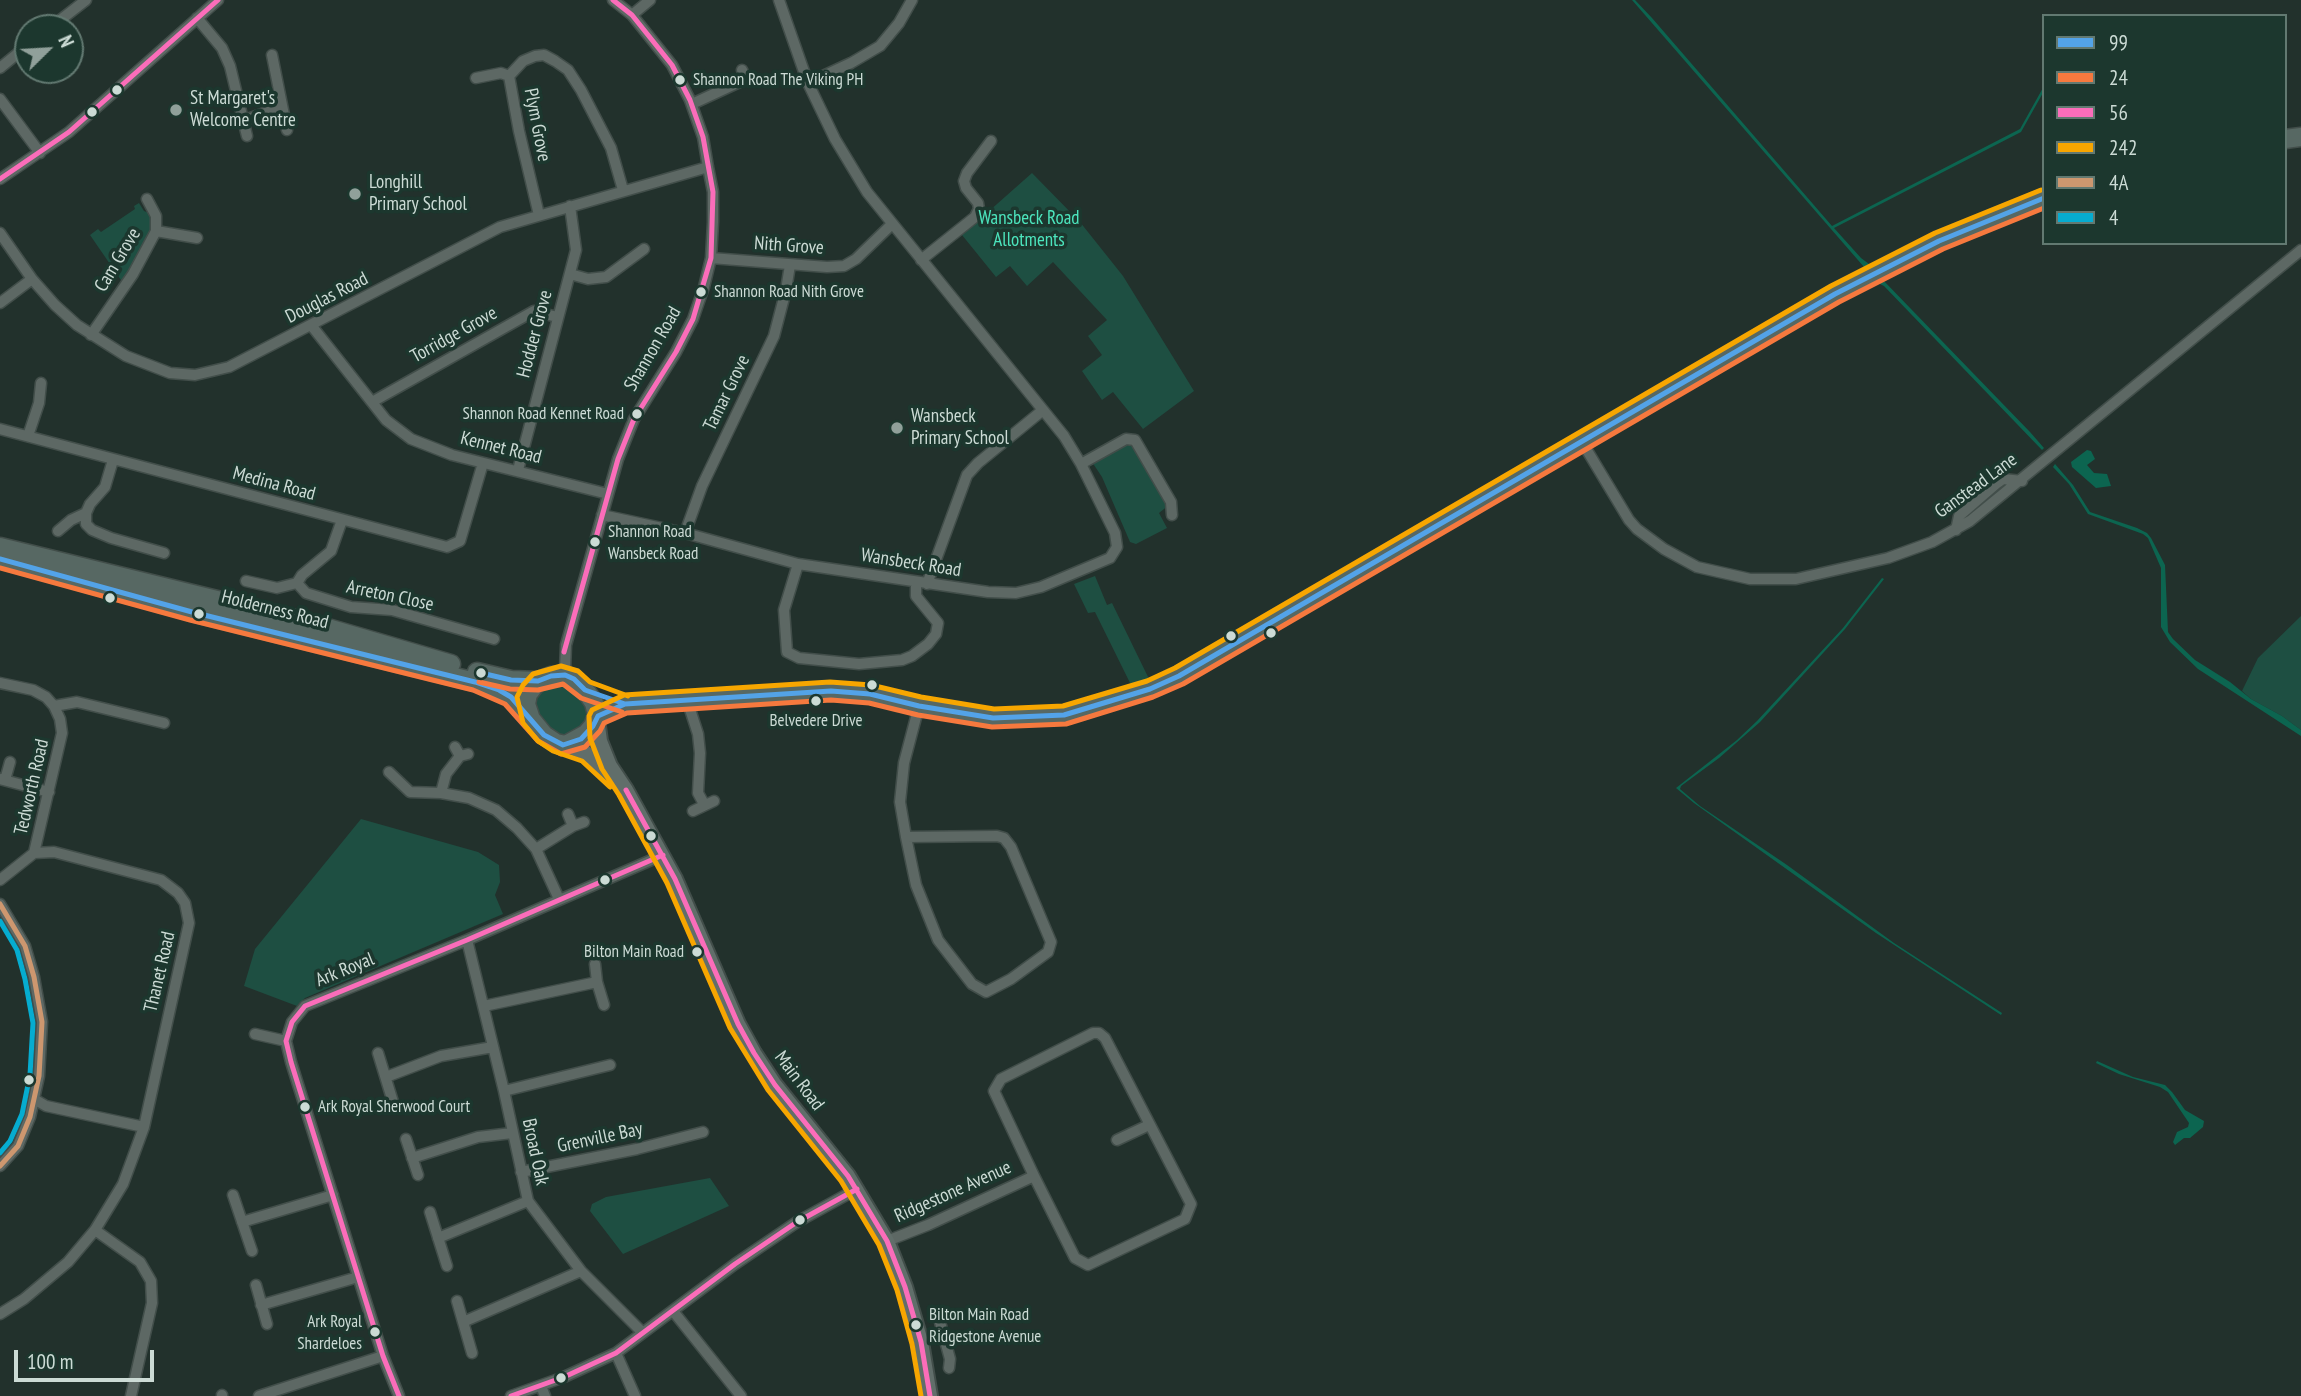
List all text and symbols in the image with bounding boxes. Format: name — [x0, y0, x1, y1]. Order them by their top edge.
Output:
north arrow — [14, 14, 84, 84]
legend — [2042, 14, 2287, 245]
text: 99 — [2109, 29, 2128, 56]
text: N — [53, 32, 79, 51]
text: 24 — [2109, 64, 2128, 91]
place label: Shannon Road The Viking PH — [693, 70, 863, 90]
marker: Shannon Road The Viking PH — [673, 73, 687, 87]
unlabelled marker — [110, 83, 124, 97]
street label: Plym Grove — [519, 86, 555, 164]
place label: St Margaret's Welcome Centre — [190, 88, 296, 132]
text: 56 — [2109, 99, 2128, 126]
marker: St Margaret's Welcome Centre — [168, 102, 184, 118]
unlabelled marker — [85, 105, 99, 119]
text: 242 — [2109, 134, 2137, 161]
text: 4A — [2109, 169, 2128, 196]
place label: Longhill Primary School — [369, 172, 467, 216]
marker: Longhill Primary School — [347, 186, 363, 202]
text: 4 — [2109, 204, 2118, 231]
park label: Wansbeck Road Allotments — [978, 208, 1080, 252]
street label: Cam Grove — [90, 224, 146, 296]
street label: Nith Grove — [753, 232, 825, 260]
street label: Douglas Road — [282, 268, 372, 328]
place label: Shannon Road Nith Grove — [714, 282, 864, 302]
marker: Shannon Road Nith Grove — [694, 285, 708, 299]
street label: Hodder Grove — [512, 288, 558, 380]
street label: Torridge Grove — [407, 302, 501, 368]
street label: Shannon Road — [620, 303, 686, 395]
street label: Tamar Grove — [699, 351, 755, 435]
place label: Shannon Road Kennet Road — [463, 404, 624, 424]
place label: Wansbeck Primary School — [911, 406, 1009, 450]
marker: Shannon Road Kennet Road — [630, 407, 644, 421]
marker: Wansbeck Primary School — [889, 420, 905, 436]
street label: Kennet Road — [458, 427, 544, 469]
street label: Ganstead Lane — [1931, 449, 2021, 523]
street label: Medina Road — [230, 462, 318, 506]
place label: Shannon Road Wansbeck Road — [608, 522, 698, 562]
marker: Shannon Road Wansbeck Road — [588, 535, 602, 549]
street label: Wansbeck Road — [859, 544, 963, 582]
street label: Arreton Close — [344, 576, 436, 616]
street label: Holderness Road — [219, 586, 331, 634]
unlabelled marker — [103, 591, 117, 605]
unlabelled marker — [192, 607, 206, 621]
unlabelled marker — [1264, 626, 1278, 640]
unlabelled marker — [1224, 629, 1238, 643]
unlabelled marker — [474, 666, 488, 680]
unlabelled marker — [865, 678, 879, 692]
marker: Belvedere Drive — [809, 694, 823, 708]
place label: Belvedere Drive — [769, 711, 863, 731]
street label: Tedworth Road — [10, 737, 54, 837]
unlabelled marker — [644, 829, 658, 843]
unlabelled marker — [598, 873, 612, 887]
street label: Thanet Road — [140, 929, 180, 1015]
place label: Bilton Main Road — [584, 942, 684, 962]
marker: Bilton Main Road — [690, 945, 704, 959]
street label: Ark Royal — [312, 948, 378, 992]
street label: Main Road — [769, 1047, 829, 1115]
unlabelled marker — [22, 1073, 36, 1087]
place label: Ark Royal Sherwood Court — [318, 1097, 470, 1117]
marker: Ark Royal Sherwood Court — [298, 1100, 312, 1114]
street label: Broad Oak — [517, 1117, 553, 1187]
street label: Grenville Bay — [555, 1118, 645, 1158]
street label: Ridgestone Avenue — [891, 1156, 1015, 1228]
unlabelled marker — [793, 1213, 807, 1227]
place label: Bilton Main Road Ridgestone Avenue — [929, 1305, 1041, 1345]
place label: Ark Royal Shardeloes — [297, 1312, 362, 1352]
marker: Bilton Main Road Ridgestone Avenue — [909, 1318, 923, 1332]
marker: Ark Royal Shardeloes — [368, 1325, 382, 1339]
scale bar — [18, 1336, 158, 1380]
text: 100 m — [27, 1348, 73, 1375]
unlabelled marker — [554, 1371, 568, 1385]

